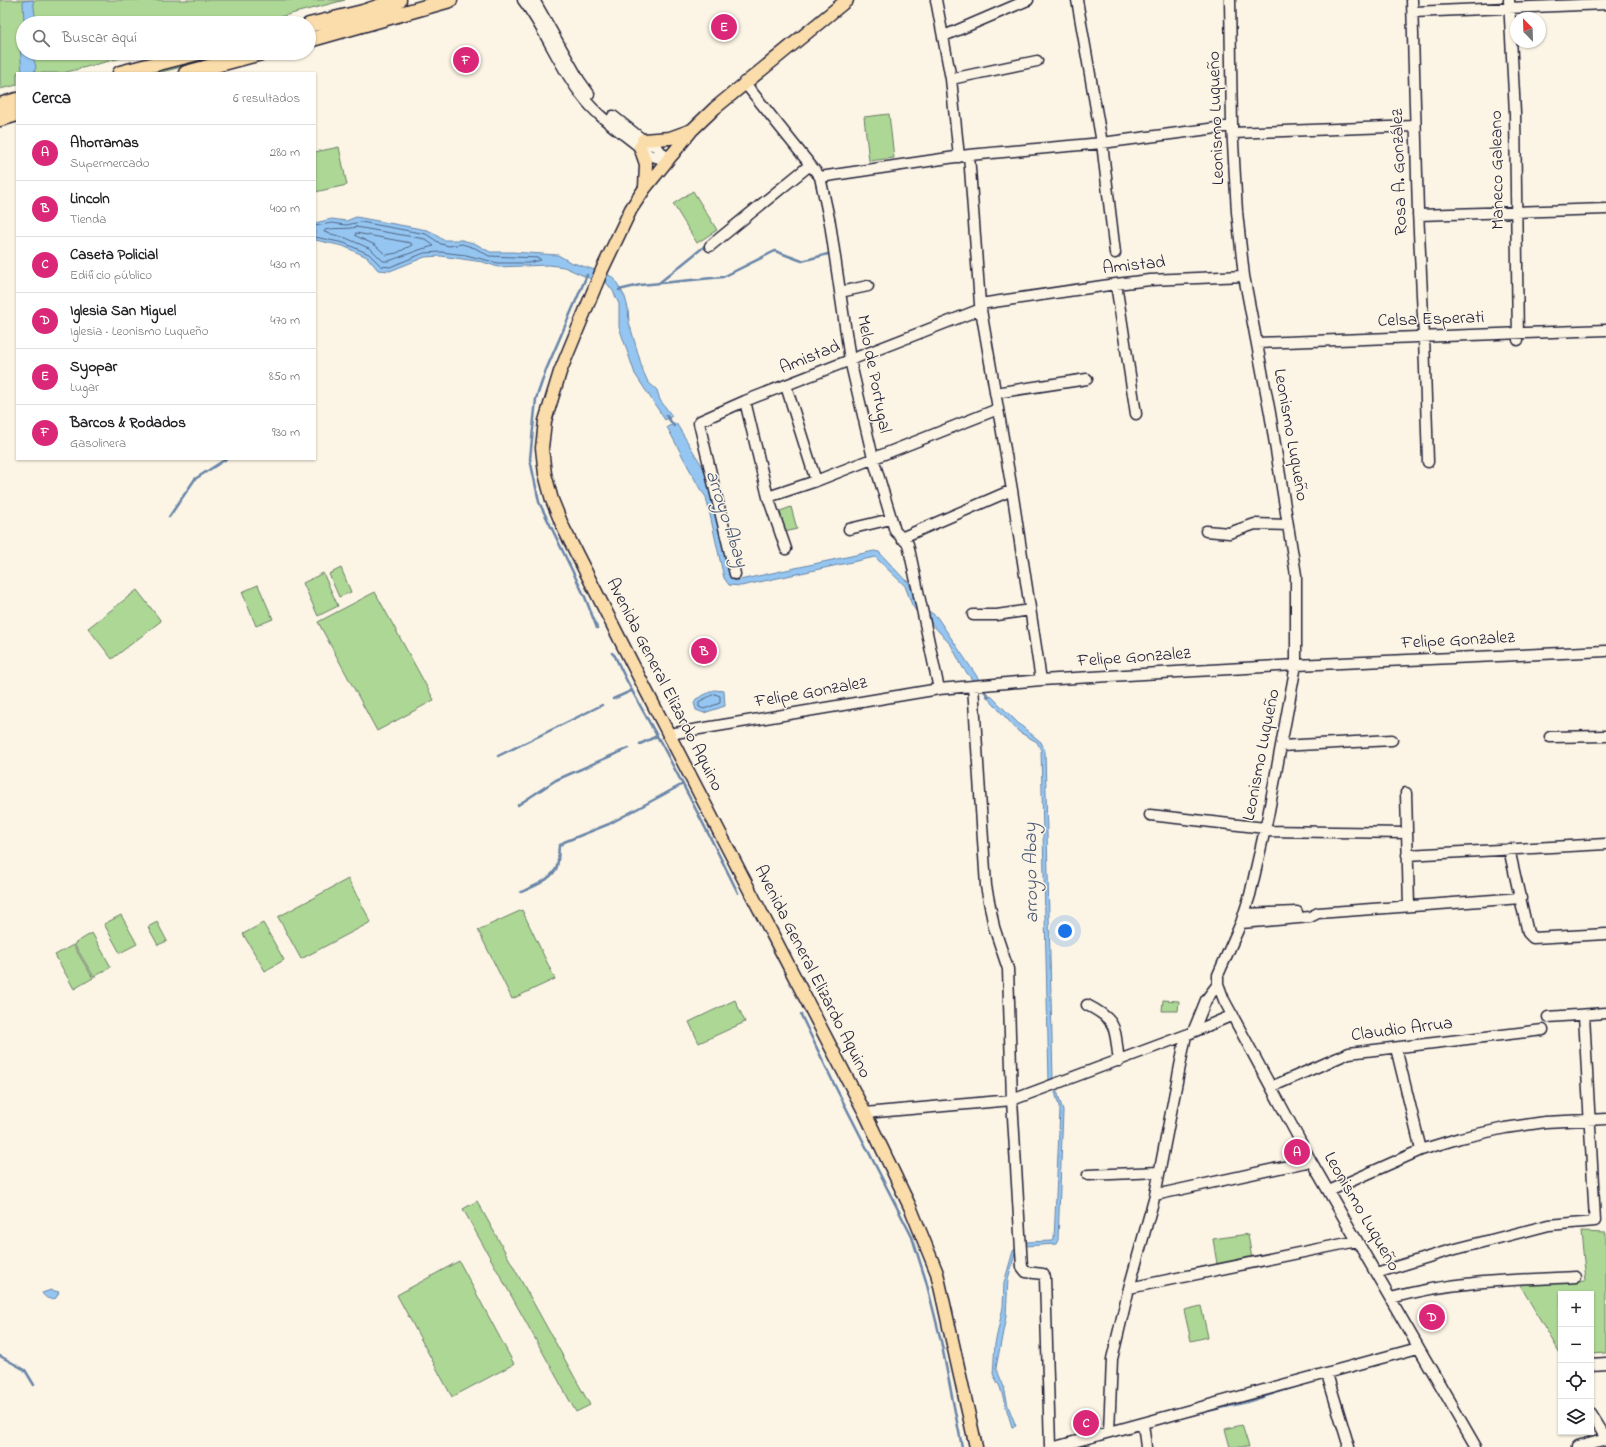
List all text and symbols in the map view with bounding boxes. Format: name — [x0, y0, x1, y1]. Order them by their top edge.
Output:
pin: E — [711, 12, 737, 42]
north arrow — [1510, 12, 1546, 48]
search box — [16, 16, 316, 60]
icon: search — [30, 27, 52, 49]
text: Buscar aquí — [62, 27, 137, 49]
pin: F — [453, 45, 479, 75]
street label: Leonismo Luqueño — [1202, 51, 1232, 185]
text: Cerca — [32, 86, 71, 111]
text: 6 resultados — [233, 89, 300, 108]
street label: Rosa A. González — [1385, 108, 1415, 236]
street label: Maneco Galeano — [1484, 110, 1512, 230]
text: Ahorramas — [70, 132, 139, 154]
text: A — [41, 143, 49, 162]
text: 280 m — [270, 143, 300, 162]
text: Supermercado — [70, 154, 149, 173]
text: Lincoln — [70, 188, 110, 210]
text: B — [41, 199, 49, 218]
text: 400 m — [270, 199, 300, 218]
text: Tienda — [70, 210, 106, 229]
text: Caseta Policial — [70, 244, 158, 266]
street label: Amistad — [1101, 250, 1167, 282]
text: C — [41, 255, 49, 274]
text: 430 m — [270, 255, 300, 274]
text: Edificio público — [70, 266, 152, 285]
text: Iglesia San Miguel — [70, 300, 176, 322]
street label: Celsa Esperati — [1377, 305, 1485, 335]
text: D — [40, 311, 50, 330]
text: 470 m — [270, 311, 300, 330]
street label: Melo de Portugal — [848, 313, 897, 436]
text: Iglesia · Leonismo Luqueño — [70, 322, 209, 341]
street label: Amistad — [776, 334, 844, 382]
text: Syopar — [70, 356, 117, 378]
text: E — [41, 367, 49, 386]
text: 850 m — [269, 367, 300, 386]
street label: Leonismo Luqueño — [1266, 367, 1314, 503]
text: Lugar — [70, 378, 99, 397]
text: Barcos & Rodados — [70, 412, 186, 434]
text: F — [41, 423, 49, 442]
text: 930 m — [272, 423, 300, 442]
text: Gasolinera — [70, 434, 126, 453]
water label: arroyo Abay — [698, 467, 754, 571]
street label: Avenida General Elizardo Aquino — [599, 574, 729, 796]
street label: Felipe Gonzalez — [1400, 625, 1516, 657]
pin: B — [691, 636, 717, 666]
street label: Felipe Gonzalez — [1075, 641, 1192, 675]
street label: Felipe Gonzalez — [752, 670, 870, 716]
street label: Leonismo Luqueño — [1236, 687, 1288, 823]
water label: arroyo Abay — [1018, 822, 1046, 923]
street label: Avenida General Elizardo Aquino — [747, 861, 877, 1083]
your location — [1055, 921, 1075, 941]
street label: Claudio Arrua — [1350, 1011, 1454, 1049]
pin: A — [1284, 1137, 1310, 1167]
street label: Leonismo Luqueño — [1316, 1147, 1406, 1277]
map controls — [1558, 1291, 1594, 1435]
button: + — [1558, 1291, 1594, 1327]
pin: D — [1419, 1302, 1445, 1332]
button: − — [1558, 1327, 1594, 1363]
button: locate — [1558, 1363, 1594, 1399]
button: layers — [1558, 1399, 1594, 1435]
pin: C — [1073, 1408, 1099, 1438]

